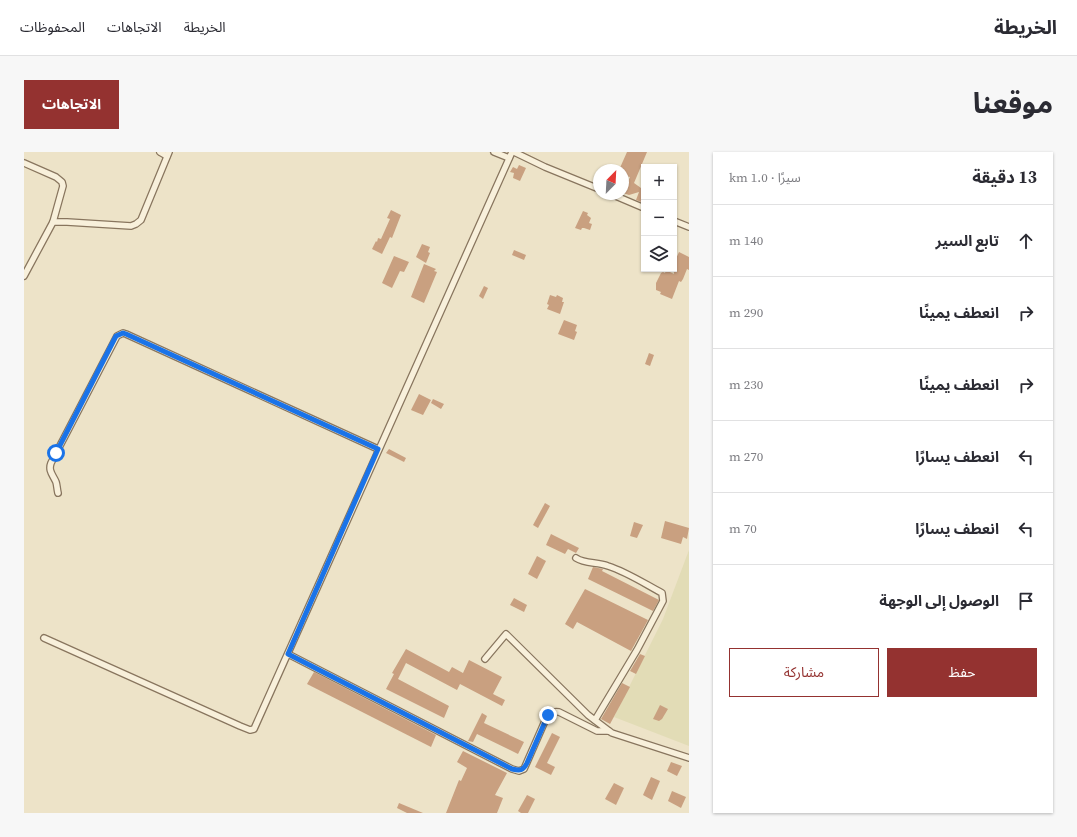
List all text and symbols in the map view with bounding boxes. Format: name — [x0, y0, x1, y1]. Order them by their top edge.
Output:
text: الخريطة — [994, 14, 1057, 40]
text: المحفوظات — [20, 17, 85, 37]
text: الاتجاهات — [107, 17, 162, 37]
text: الخريطة — [184, 17, 226, 37]
button: الاتجاهات — [24, 80, 119, 129]
text: موقعنا — [973, 84, 1053, 122]
north arrow — [593, 164, 629, 200]
map controls — [641, 164, 677, 272]
button: + — [641, 164, 677, 200]
text: 13 دقيقة — [972, 165, 1037, 189]
text: سيرًا · 1.0 km — [729, 169, 801, 186]
button: − — [641, 200, 677, 236]
text: تابع السير — [936, 230, 999, 251]
icon: ahead — [1015, 230, 1037, 252]
text: 140 m — [729, 232, 763, 249]
button: layers — [641, 236, 677, 272]
text: انعطف يمينًا — [919, 302, 999, 323]
icon: right — [1015, 302, 1037, 324]
text: 290 m — [729, 304, 763, 321]
text: انعطف يمينًا — [919, 374, 999, 395]
icon: right — [1015, 374, 1037, 396]
text: 230 m — [729, 376, 763, 393]
route start — [47, 444, 65, 462]
text: انعطف يسارًا — [915, 446, 999, 467]
icon: left — [1015, 446, 1037, 468]
text: 270 m — [729, 448, 763, 465]
text: انعطف يسارًا — [915, 518, 999, 539]
icon: left — [1015, 518, 1037, 540]
text: 70 m — [729, 520, 757, 537]
text: الوصول إلى الوجهة — [879, 590, 999, 611]
icon: arrive — [1015, 590, 1037, 612]
button: مشاركة — [729, 648, 879, 697]
button: حفظ — [887, 648, 1037, 697]
route end — [539, 706, 557, 724]

